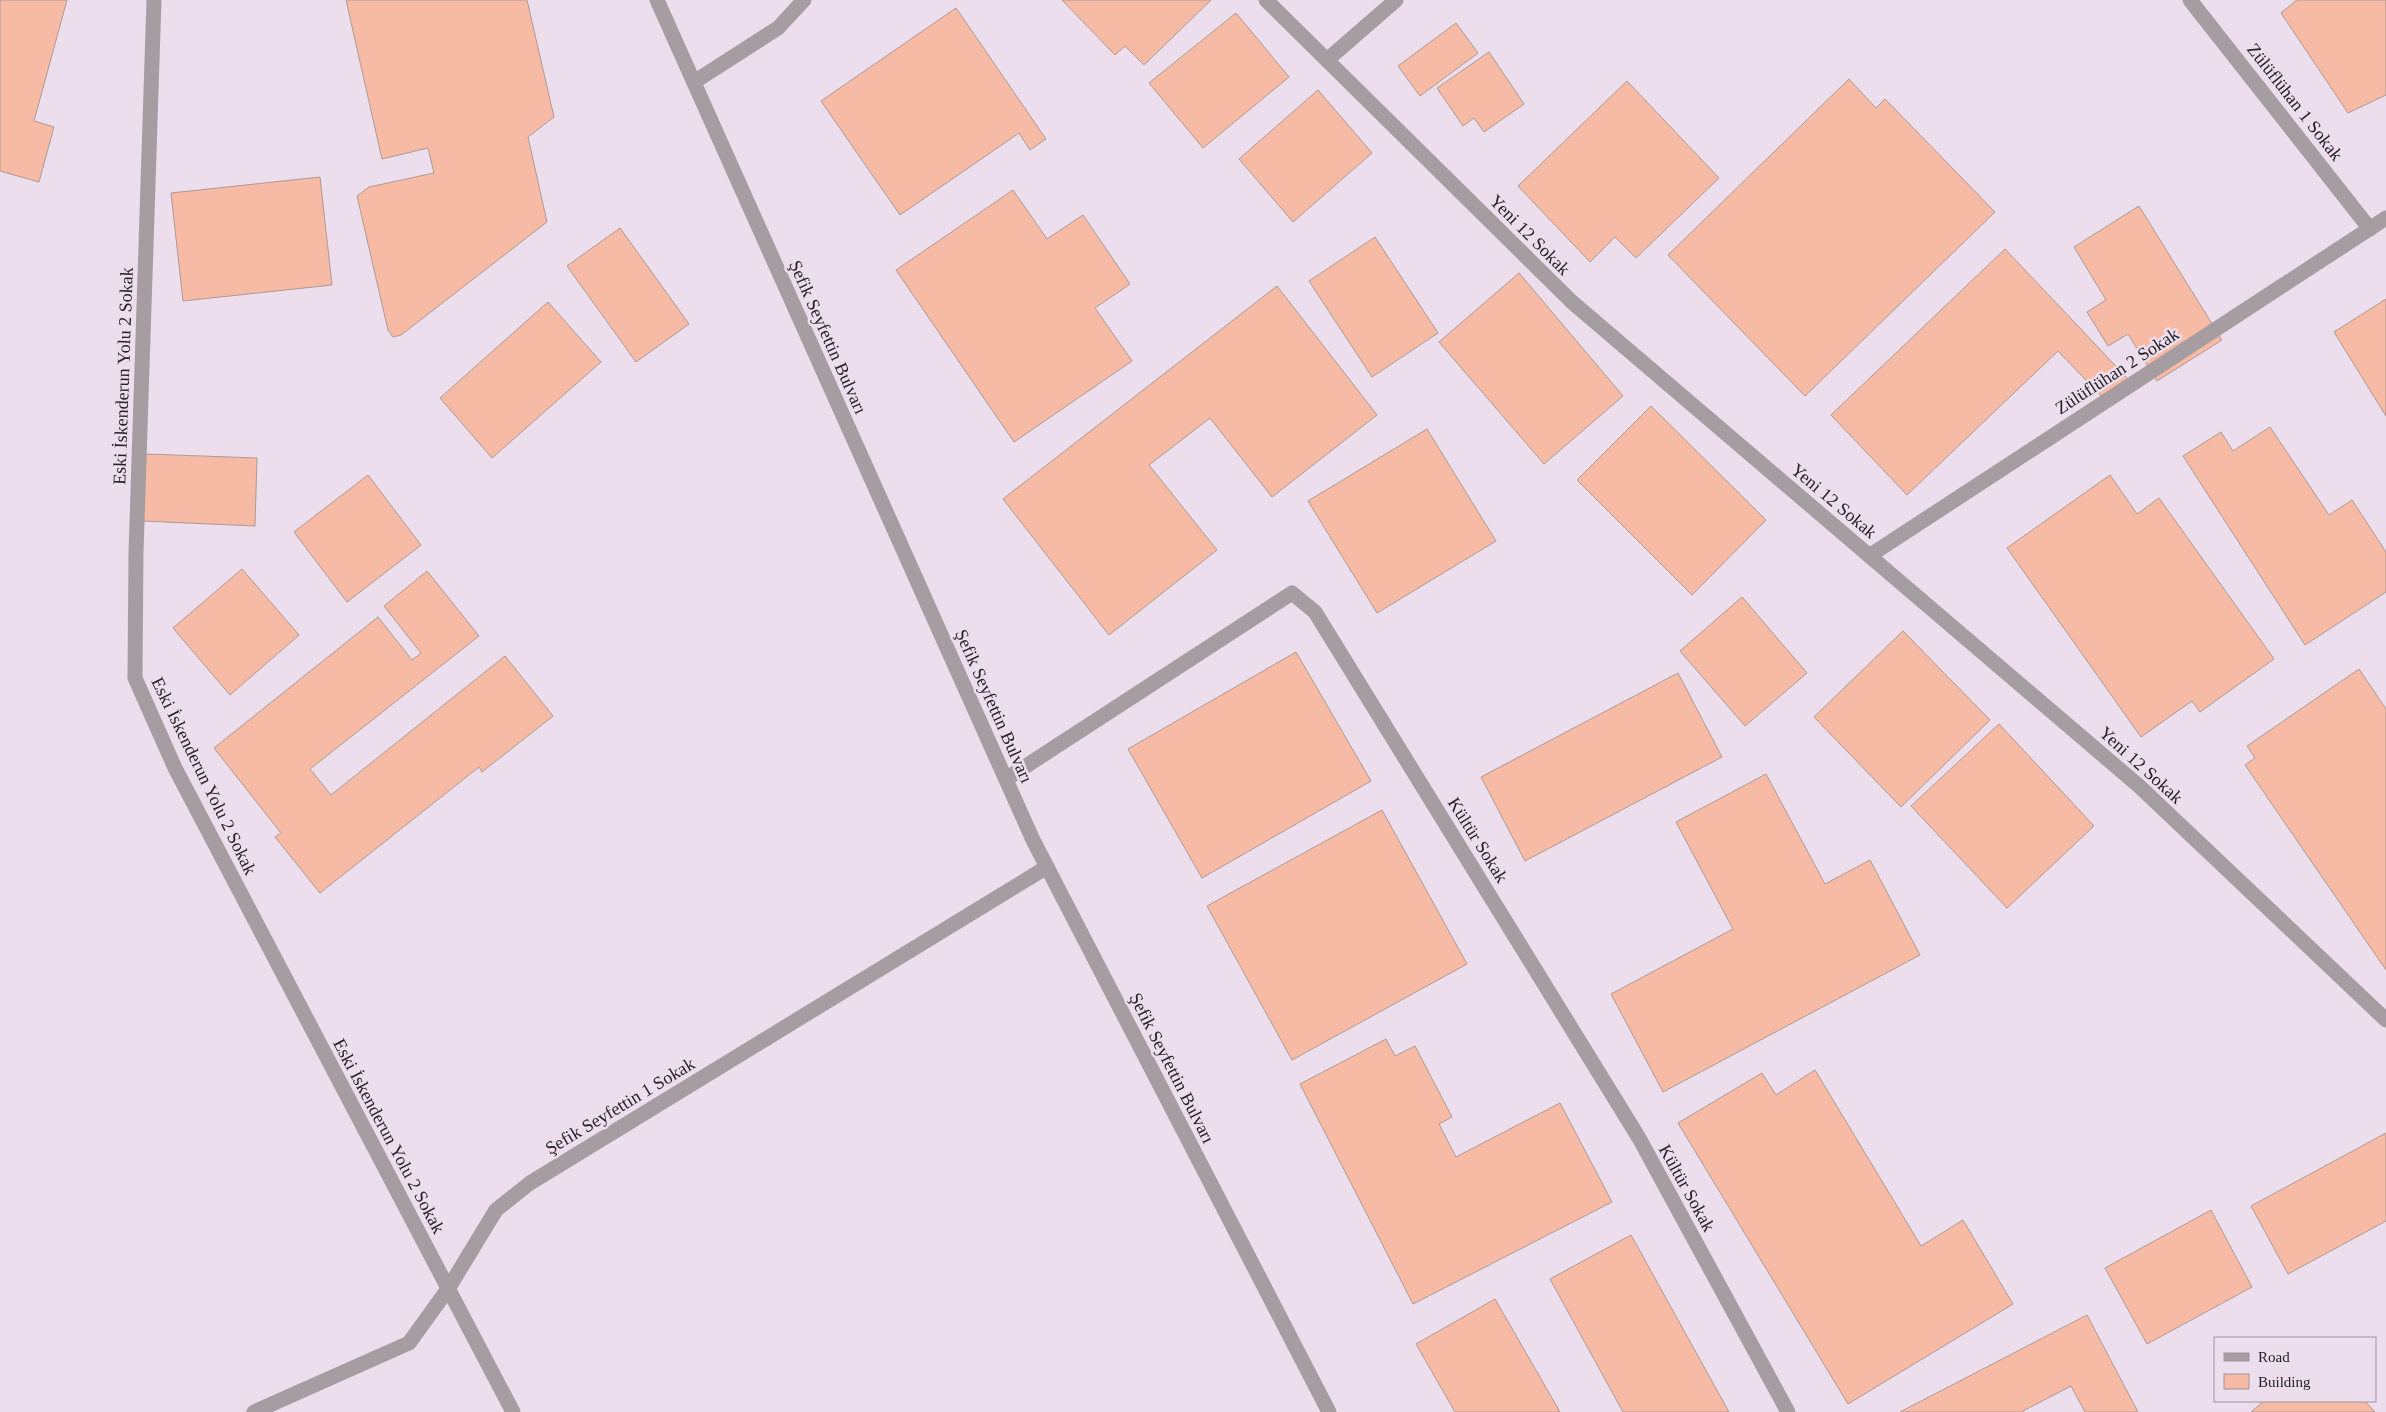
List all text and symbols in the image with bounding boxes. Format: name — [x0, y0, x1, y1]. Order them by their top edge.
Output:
street label: Zülüflühan 1 Sokak — [2243, 40, 2347, 164]
street label: Yeni 12 Sokak — [1486, 191, 1574, 279]
street label: Şefik Seyfettin Bulvarı — [785, 257, 871, 417]
street label: Eski İskenderun Yolu 2 Sokak — [109, 267, 137, 485]
street label: Zülüflühan 2 Sokak — [2052, 324, 2182, 418]
street label: Yeni 12 Sokak — [1787, 460, 1881, 542]
street label: Şefik Seyfettin Bulvarı — [951, 626, 1037, 786]
street label: Eski İskenderun Yolu 2 Sokak — [147, 674, 261, 878]
street label: Yeni 12 Sokak — [2095, 722, 2187, 808]
street label: Kültür Sokak — [1444, 794, 1512, 886]
street label: Şefik Seyfettin Bulvarı — [1125, 990, 1219, 1146]
street label: Eski İskenderun Yolu 2 Sokak — [329, 1035, 449, 1237]
street label: Şefik Seyfettin 1 Sokak — [542, 1054, 698, 1158]
street label: Kültür Sokak — [1655, 1141, 1719, 1235]
legend — [2214, 1337, 2376, 1402]
text: Road — [2258, 1349, 2290, 1365]
text: Building — [2258, 1374, 2311, 1390]

